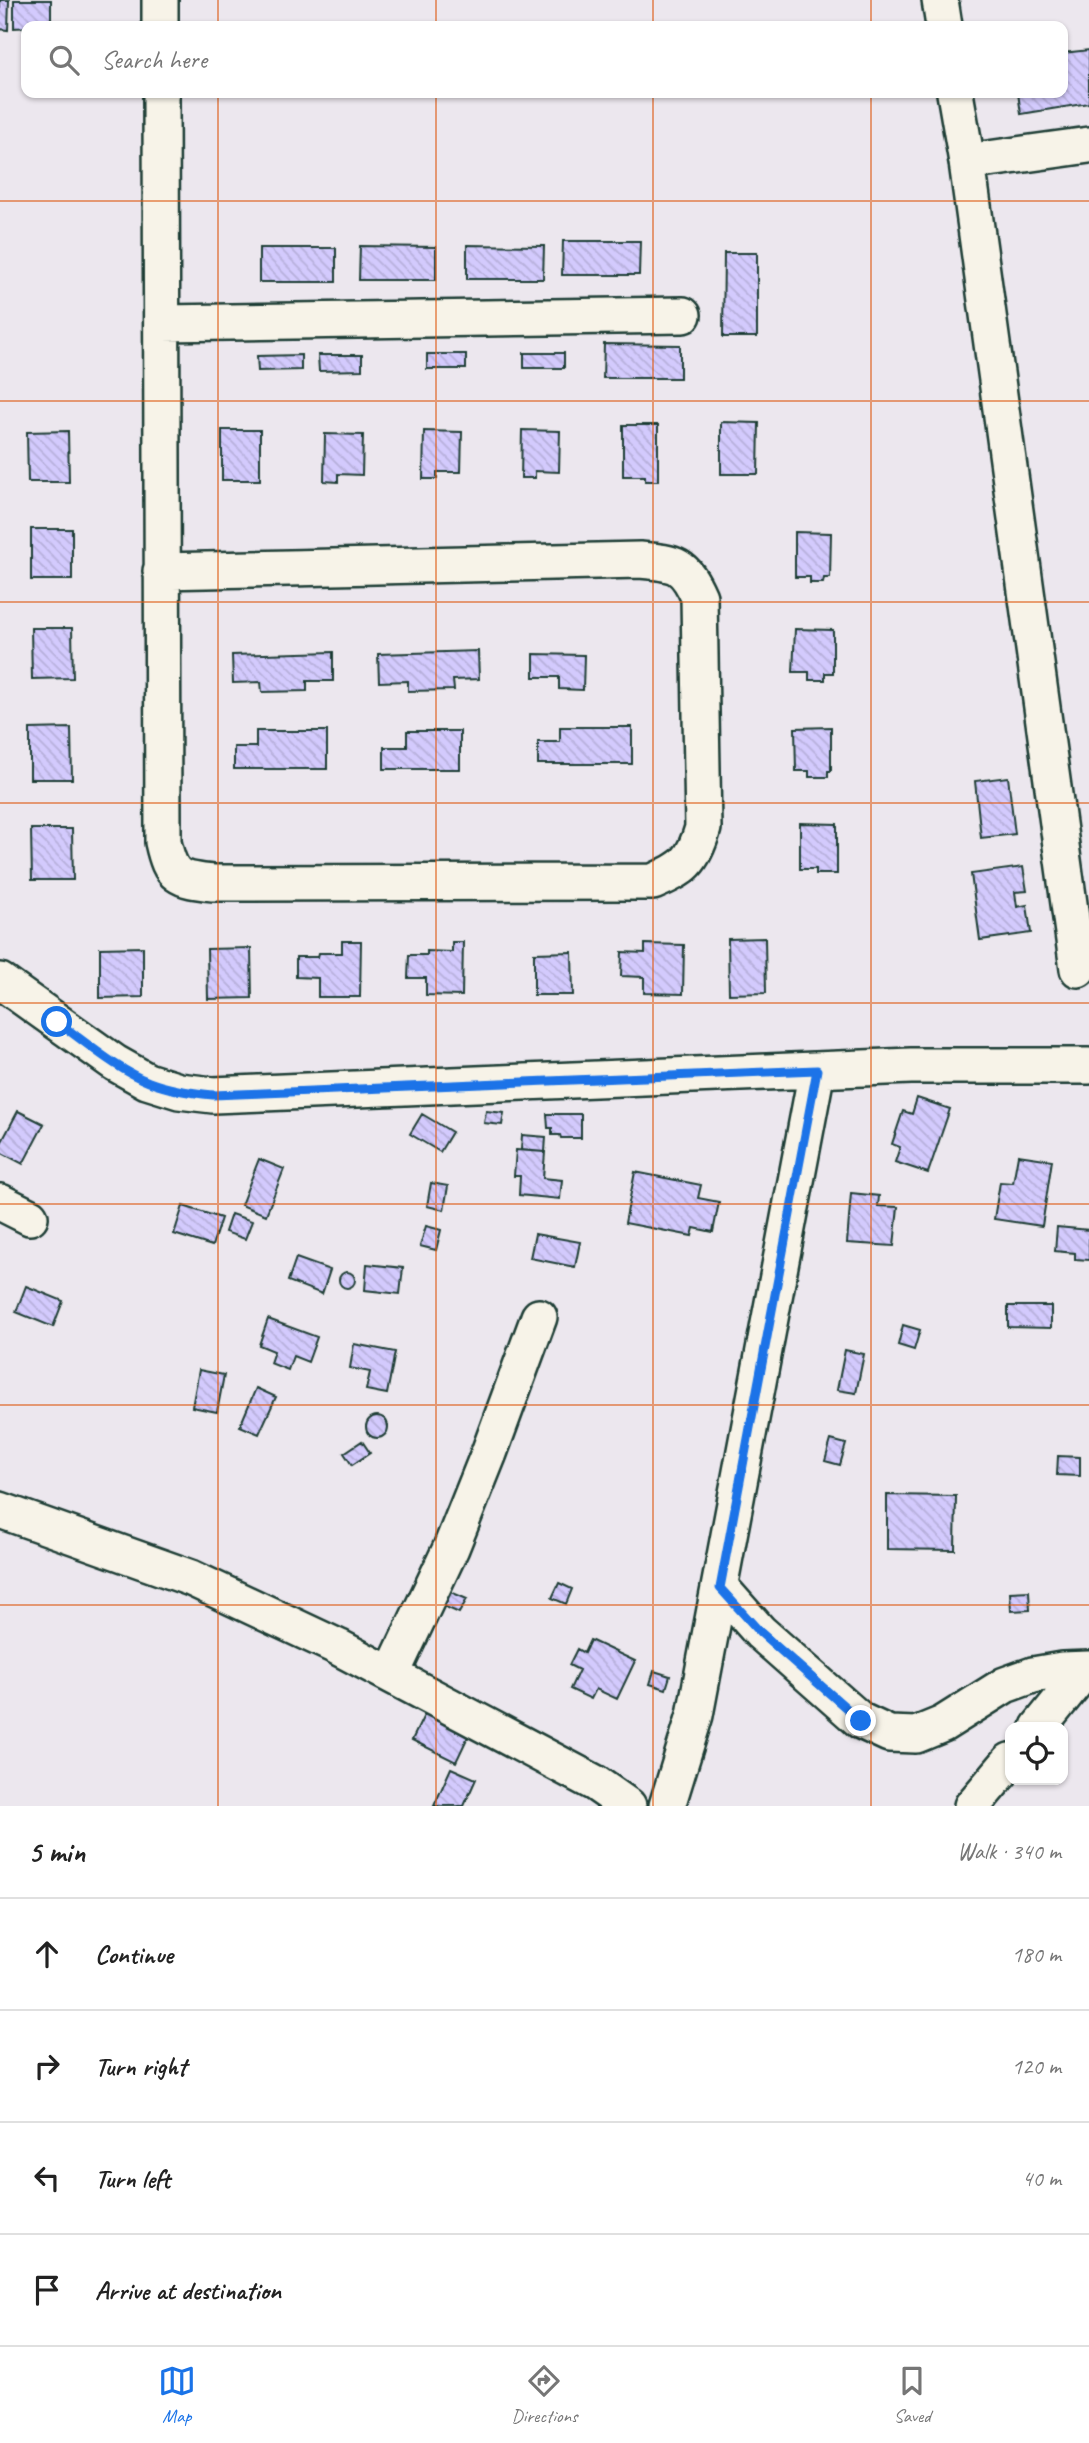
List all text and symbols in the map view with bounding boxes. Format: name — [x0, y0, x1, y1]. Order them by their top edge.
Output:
search box — [21, 21, 1068, 98]
icon: search — [45, 41, 83, 79]
text: Search here — [101, 43, 207, 76]
route start — [41, 1006, 72, 1037]
route end — [845, 1705, 876, 1736]
map controls — [1005, 1722, 1068, 1785]
button: locate — [1005, 1722, 1068, 1785]
text: 5 min — [28, 1833, 85, 1871]
text: Walk · 340 m — [957, 1837, 1061, 1866]
icon: ahead — [28, 1935, 66, 1973]
text: Continue — [95, 1938, 173, 1971]
text: 180 m — [1012, 1940, 1061, 1969]
icon: right — [28, 2047, 66, 2085]
text: Turn right — [95, 2050, 186, 2083]
text: 120 m — [1012, 2052, 1061, 2081]
icon: left — [28, 2159, 66, 2197]
text: Turn left — [95, 2162, 170, 2195]
text: 40 m — [1022, 2164, 1061, 2193]
icon: arrive — [28, 2271, 66, 2309]
text: Arrive at destination — [95, 2274, 281, 2307]
tab: Map — [158, 2362, 196, 2428]
tab: Directions — [511, 2362, 578, 2428]
tab: Saved — [893, 2362, 931, 2428]

